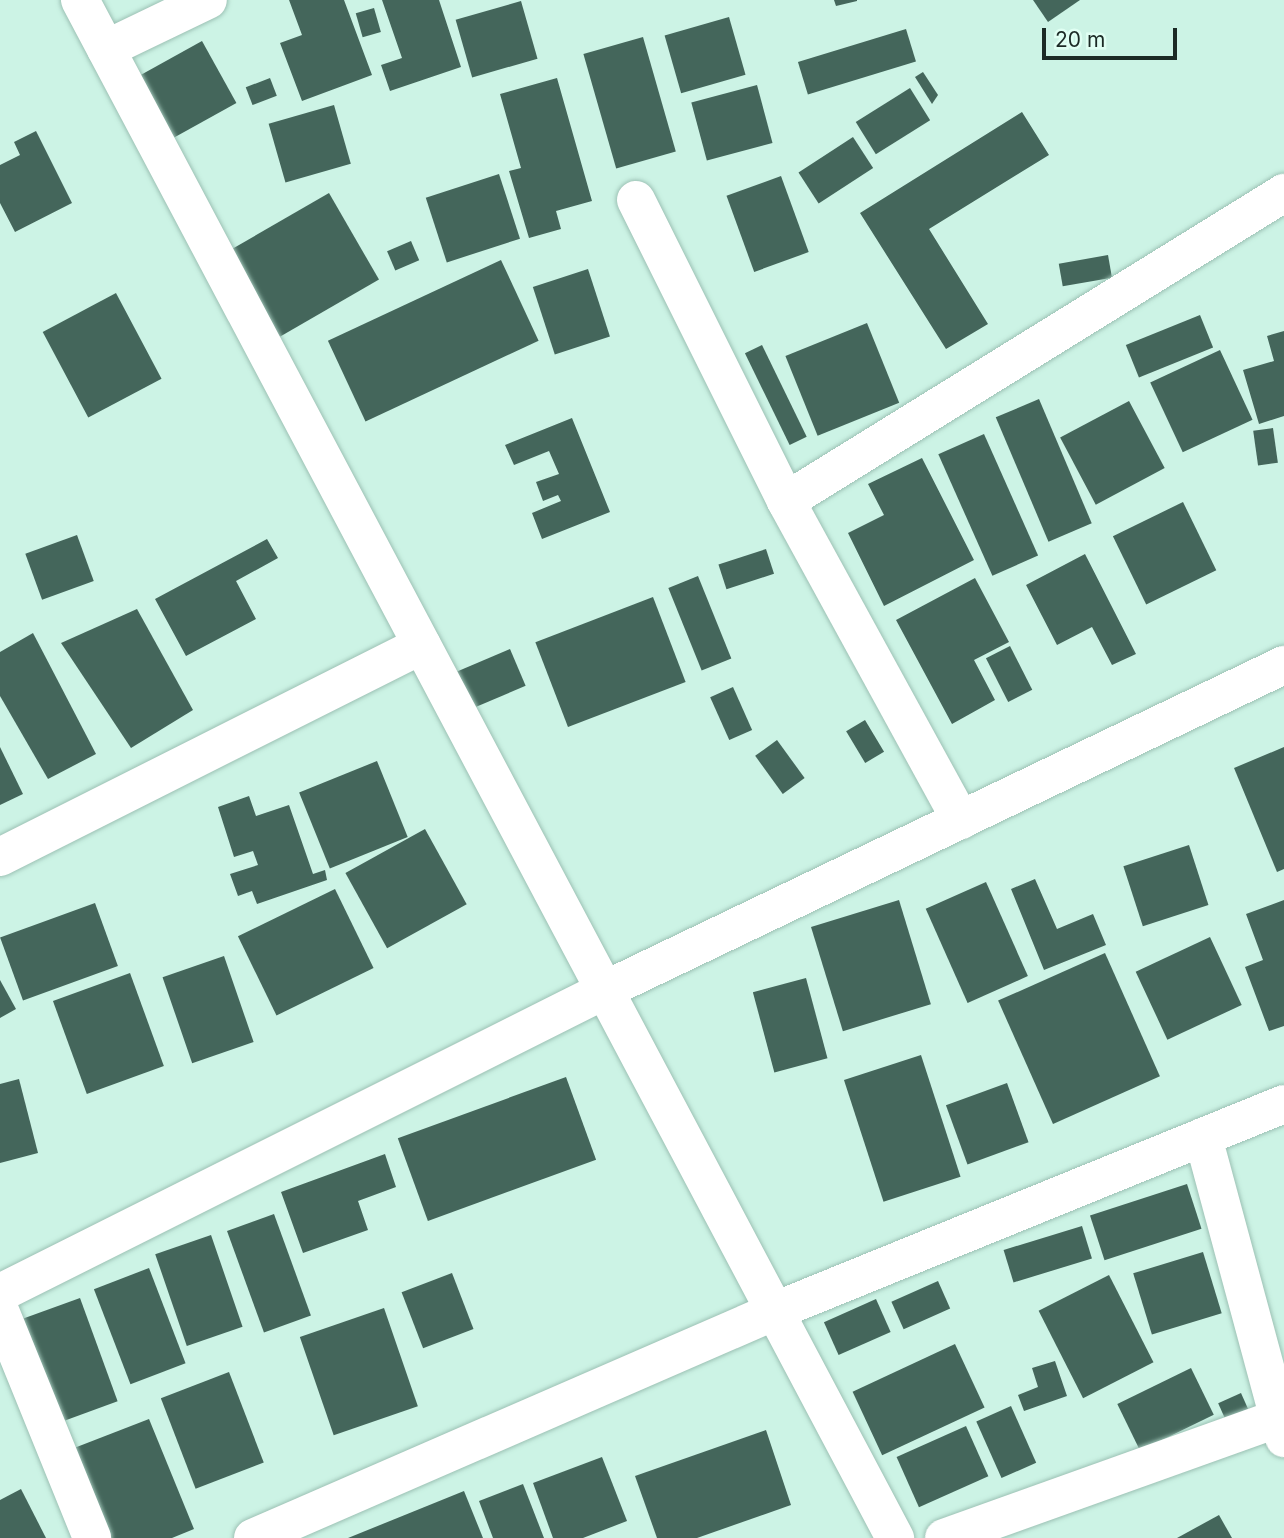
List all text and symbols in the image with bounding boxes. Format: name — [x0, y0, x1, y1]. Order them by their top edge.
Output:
scale bar — [1046, 14, 1181, 58]
text: 20 m — [1055, 27, 1105, 52]

